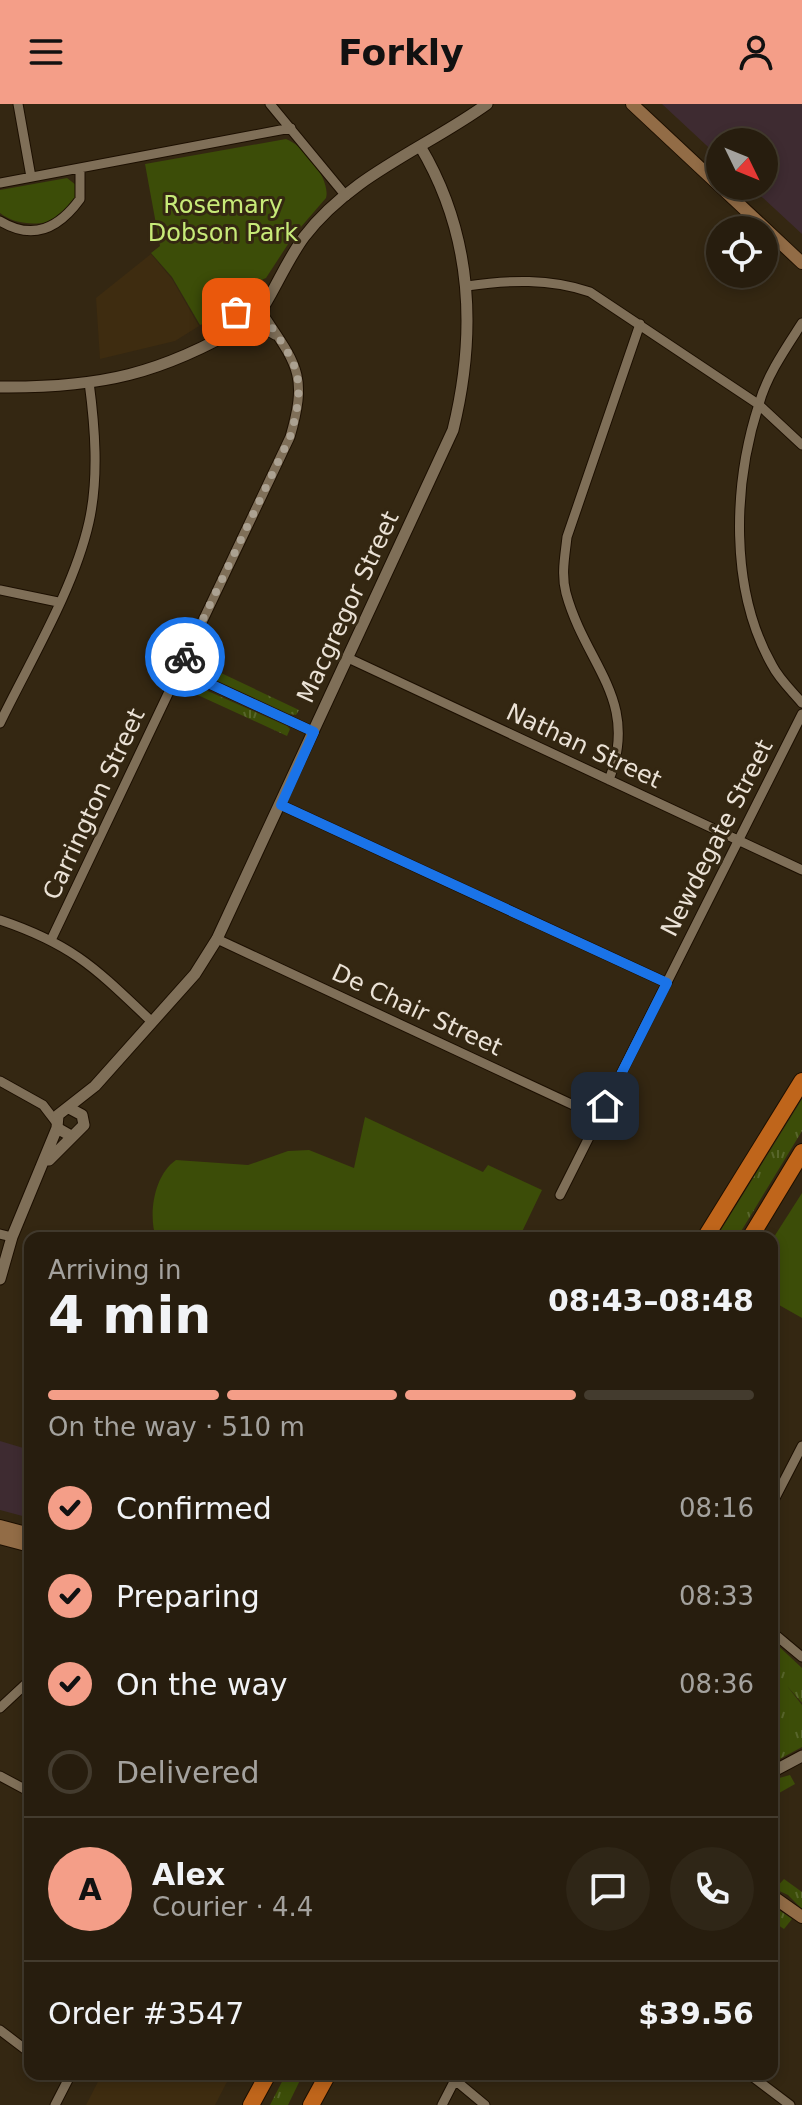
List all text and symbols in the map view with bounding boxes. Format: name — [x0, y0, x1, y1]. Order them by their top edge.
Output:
icon: menu — [24, 30, 68, 74]
icon: person — [734, 30, 778, 74]
text: Forkly — [338, 32, 464, 73]
north arrow — [706, 128, 778, 200]
map controls — [706, 128, 778, 288]
park label: Rosemary Dobson Park — [148, 191, 298, 247]
button: locate — [706, 216, 778, 288]
pin — [202, 278, 270, 346]
icon: bag — [214, 290, 258, 334]
street label: Macgregor Street — [291, 507, 405, 707]
courier — [145, 617, 225, 697]
icon: bike — [163, 635, 207, 679]
street label: Nathan Street — [502, 698, 666, 794]
street label: Carrington Street — [37, 704, 151, 904]
street label: Newdegate Street — [655, 735, 779, 941]
street label: De Chair Street — [327, 958, 507, 1062]
pin — [571, 1072, 639, 1140]
icon: home — [583, 1084, 627, 1128]
text: Arriving in — [48, 1255, 182, 1285]
text: 08:43–08:48 — [548, 1283, 754, 1318]
text: 4 min — [48, 1285, 211, 1345]
text: On the way · 510 m — [48, 1412, 305, 1442]
icon: check — [48, 1486, 92, 1530]
text: Confirmed — [116, 1491, 272, 1526]
text: 08:16 — [679, 1493, 754, 1523]
icon: check — [48, 1574, 92, 1618]
text: Preparing — [116, 1579, 260, 1614]
text: 08:33 — [679, 1581, 754, 1611]
icon: check — [48, 1662, 92, 1706]
text: On the way — [116, 1667, 288, 1702]
text: 08:36 — [679, 1669, 754, 1699]
text: Delivered — [116, 1755, 260, 1790]
button: chat — [566, 1847, 650, 1931]
button: phone — [670, 1847, 754, 1931]
text: Alex — [152, 1857, 225, 1892]
text: A — [78, 1872, 102, 1907]
text: Courier · 4.4 — [152, 1892, 313, 1922]
text: Order #3547 — [48, 1996, 244, 2031]
text: $39.56 — [638, 1996, 754, 2031]

